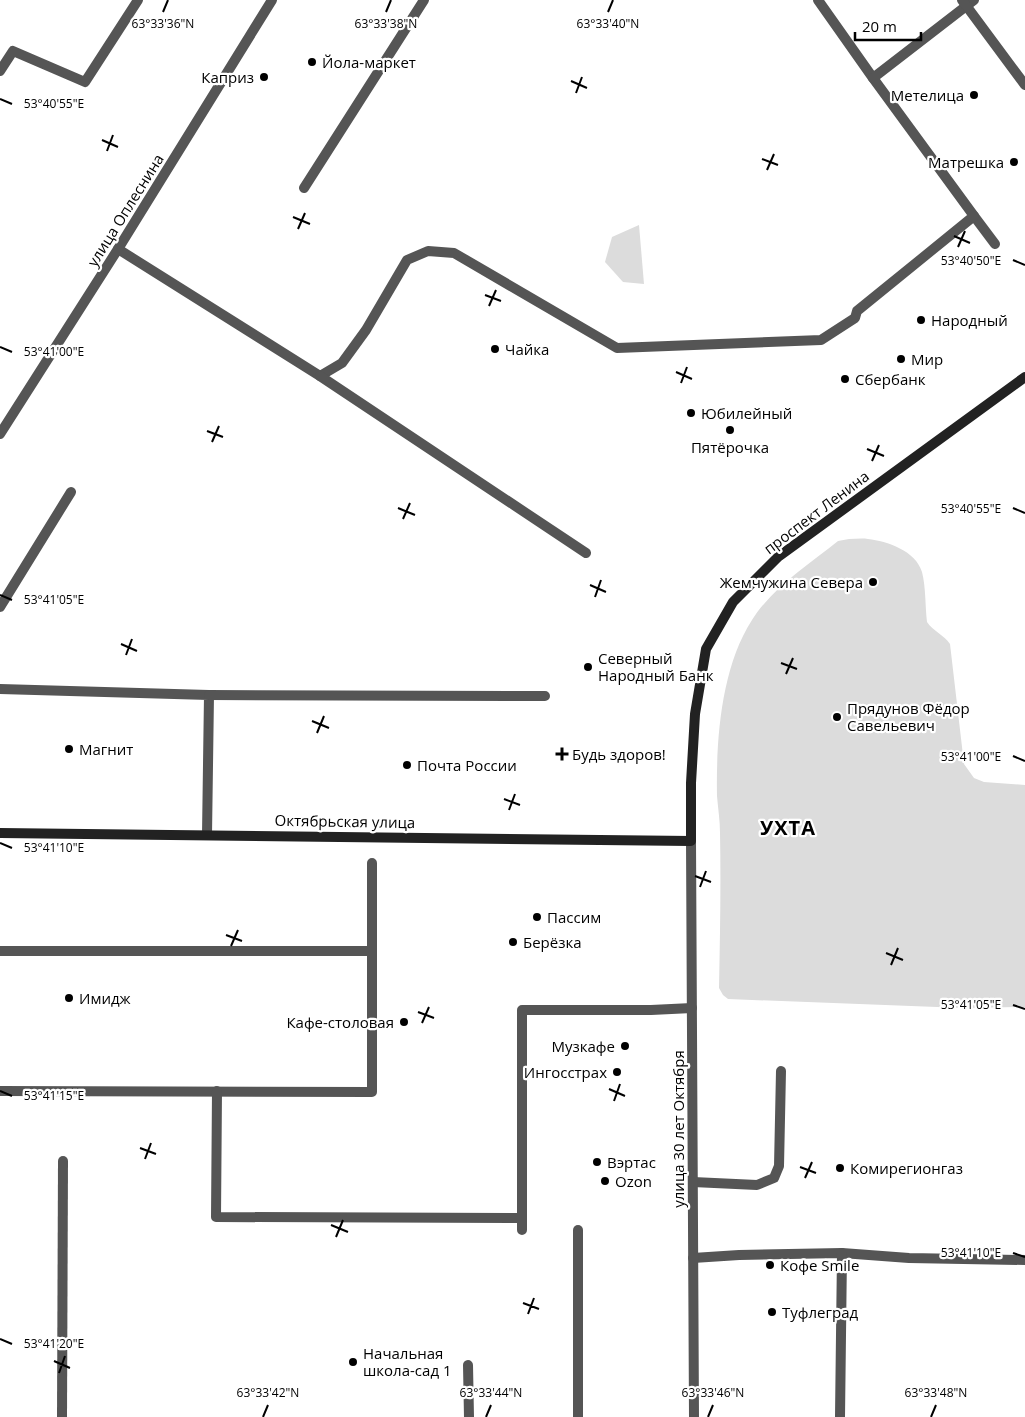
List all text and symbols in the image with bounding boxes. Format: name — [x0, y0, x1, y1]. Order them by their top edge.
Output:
scale bar — [855, 10, 921, 42]
text: 63°33'36"N — [132, 15, 194, 32]
text: 63°33'38"N — [355, 15, 417, 32]
text: 63°33'40"N — [577, 15, 639, 32]
text: 20 m — [862, 16, 897, 36]
place label: Йола-маркет — [322, 52, 416, 72]
marker: Йола-маркет — [306, 56, 318, 68]
place label: Каприз — [201, 67, 254, 87]
marker: Каприз — [258, 71, 270, 83]
place label: Метелица — [891, 85, 964, 105]
marker: Метелица — [968, 89, 980, 101]
text: 53°40'55"E — [24, 95, 84, 112]
street label: улица Оплеснина — [82, 150, 168, 270]
place label: Матрешка — [928, 152, 1004, 172]
marker: Матрешка — [1008, 156, 1020, 168]
text: 53°40'50"E — [941, 252, 1001, 269]
place label: Народный — [931, 310, 1008, 330]
marker: Народный — [915, 314, 927, 326]
place label: Чайка — [505, 339, 549, 359]
text: 53°41'00"E — [24, 343, 84, 360]
marker: Чайка — [489, 343, 501, 355]
place label: Мир — [911, 349, 943, 369]
marker: Мир — [895, 353, 907, 365]
place label: Сбербанк — [855, 369, 926, 389]
marker: Сбербанк — [839, 373, 851, 385]
place label: Юбилейный — [701, 403, 792, 423]
marker: Юбилейный — [685, 407, 697, 419]
marker: Пятёрочка — [724, 424, 736, 436]
place label: Пятёрочка — [691, 437, 769, 457]
street label: проспект Ленина — [759, 466, 873, 558]
text: 53°40'55"E — [941, 500, 1001, 517]
place label: Жемчужина Севера — [720, 572, 863, 592]
marker: Жемчужина Севера — [867, 576, 879, 588]
text: 53°41'05"E — [24, 591, 84, 608]
place label: Северный Народный Банк — [598, 648, 714, 685]
marker: Северный Народный Банк — [582, 661, 594, 673]
place label: Прядунов Фёдор Савельевич — [847, 698, 970, 735]
marker: Прядунов Фёдор Савельевич — [831, 711, 843, 723]
place label: Магнит — [79, 739, 133, 759]
marker: Магнит — [63, 743, 75, 755]
place label: Будь здоров! — [572, 744, 666, 764]
marker: Будь здоров! — [556, 748, 568, 760]
text: 53°41'00"E — [941, 748, 1001, 765]
place label: Почта России — [417, 755, 517, 775]
marker: Почта России — [401, 759, 413, 771]
street label: Октябрьская улица — [275, 810, 415, 832]
district label: УХТА — [760, 814, 816, 841]
text: 53°41'10"E — [24, 839, 84, 856]
place label: Пассим — [547, 907, 601, 927]
marker: Пассим — [531, 911, 543, 923]
place label: Берёзка — [523, 932, 582, 952]
marker: Берёзка — [507, 936, 519, 948]
place label: Имидж — [79, 988, 131, 1008]
marker: Имидж — [63, 992, 75, 1004]
text: 53°41'05"E — [941, 996, 1001, 1013]
place label: Кафе-столовая — [286, 1012, 394, 1032]
marker: Кафе-столовая — [398, 1016, 410, 1028]
place label: Музкафе — [552, 1036, 615, 1056]
marker: Музкафе — [619, 1040, 631, 1052]
street label: улица 30 лет Октября — [668, 1050, 688, 1208]
place label: Ингосстрах — [524, 1062, 607, 1082]
marker: Ингосстрах — [611, 1066, 623, 1078]
text: 53°41'15"E — [24, 1087, 84, 1104]
place label: Вэртас — [607, 1152, 656, 1172]
marker: Вэртас — [591, 1156, 603, 1168]
place label: Комирегионгаз — [850, 1158, 963, 1178]
marker: Комирегионгаз — [834, 1162, 846, 1174]
place label: Ozon — [615, 1171, 652, 1191]
marker: Ozon — [599, 1175, 611, 1187]
text: 53°41'10"E — [941, 1244, 1001, 1261]
place label: Кофе Smile — [780, 1255, 859, 1275]
marker: Кофе Smile — [764, 1259, 776, 1271]
place label: Туфлеград — [782, 1302, 858, 1322]
marker: Туфлеград — [766, 1306, 778, 1318]
text: 53°41'20"E — [24, 1335, 84, 1352]
place label: Начальная школа-сад 1 — [363, 1343, 451, 1380]
marker: Начальная школа-сад 1 — [347, 1356, 359, 1368]
text: 63°33'42"N — [237, 1384, 299, 1401]
text: 63°33'44"N — [460, 1384, 522, 1401]
text: 63°33'46"N — [682, 1384, 744, 1401]
text: 63°33'48"N — [905, 1384, 967, 1401]

